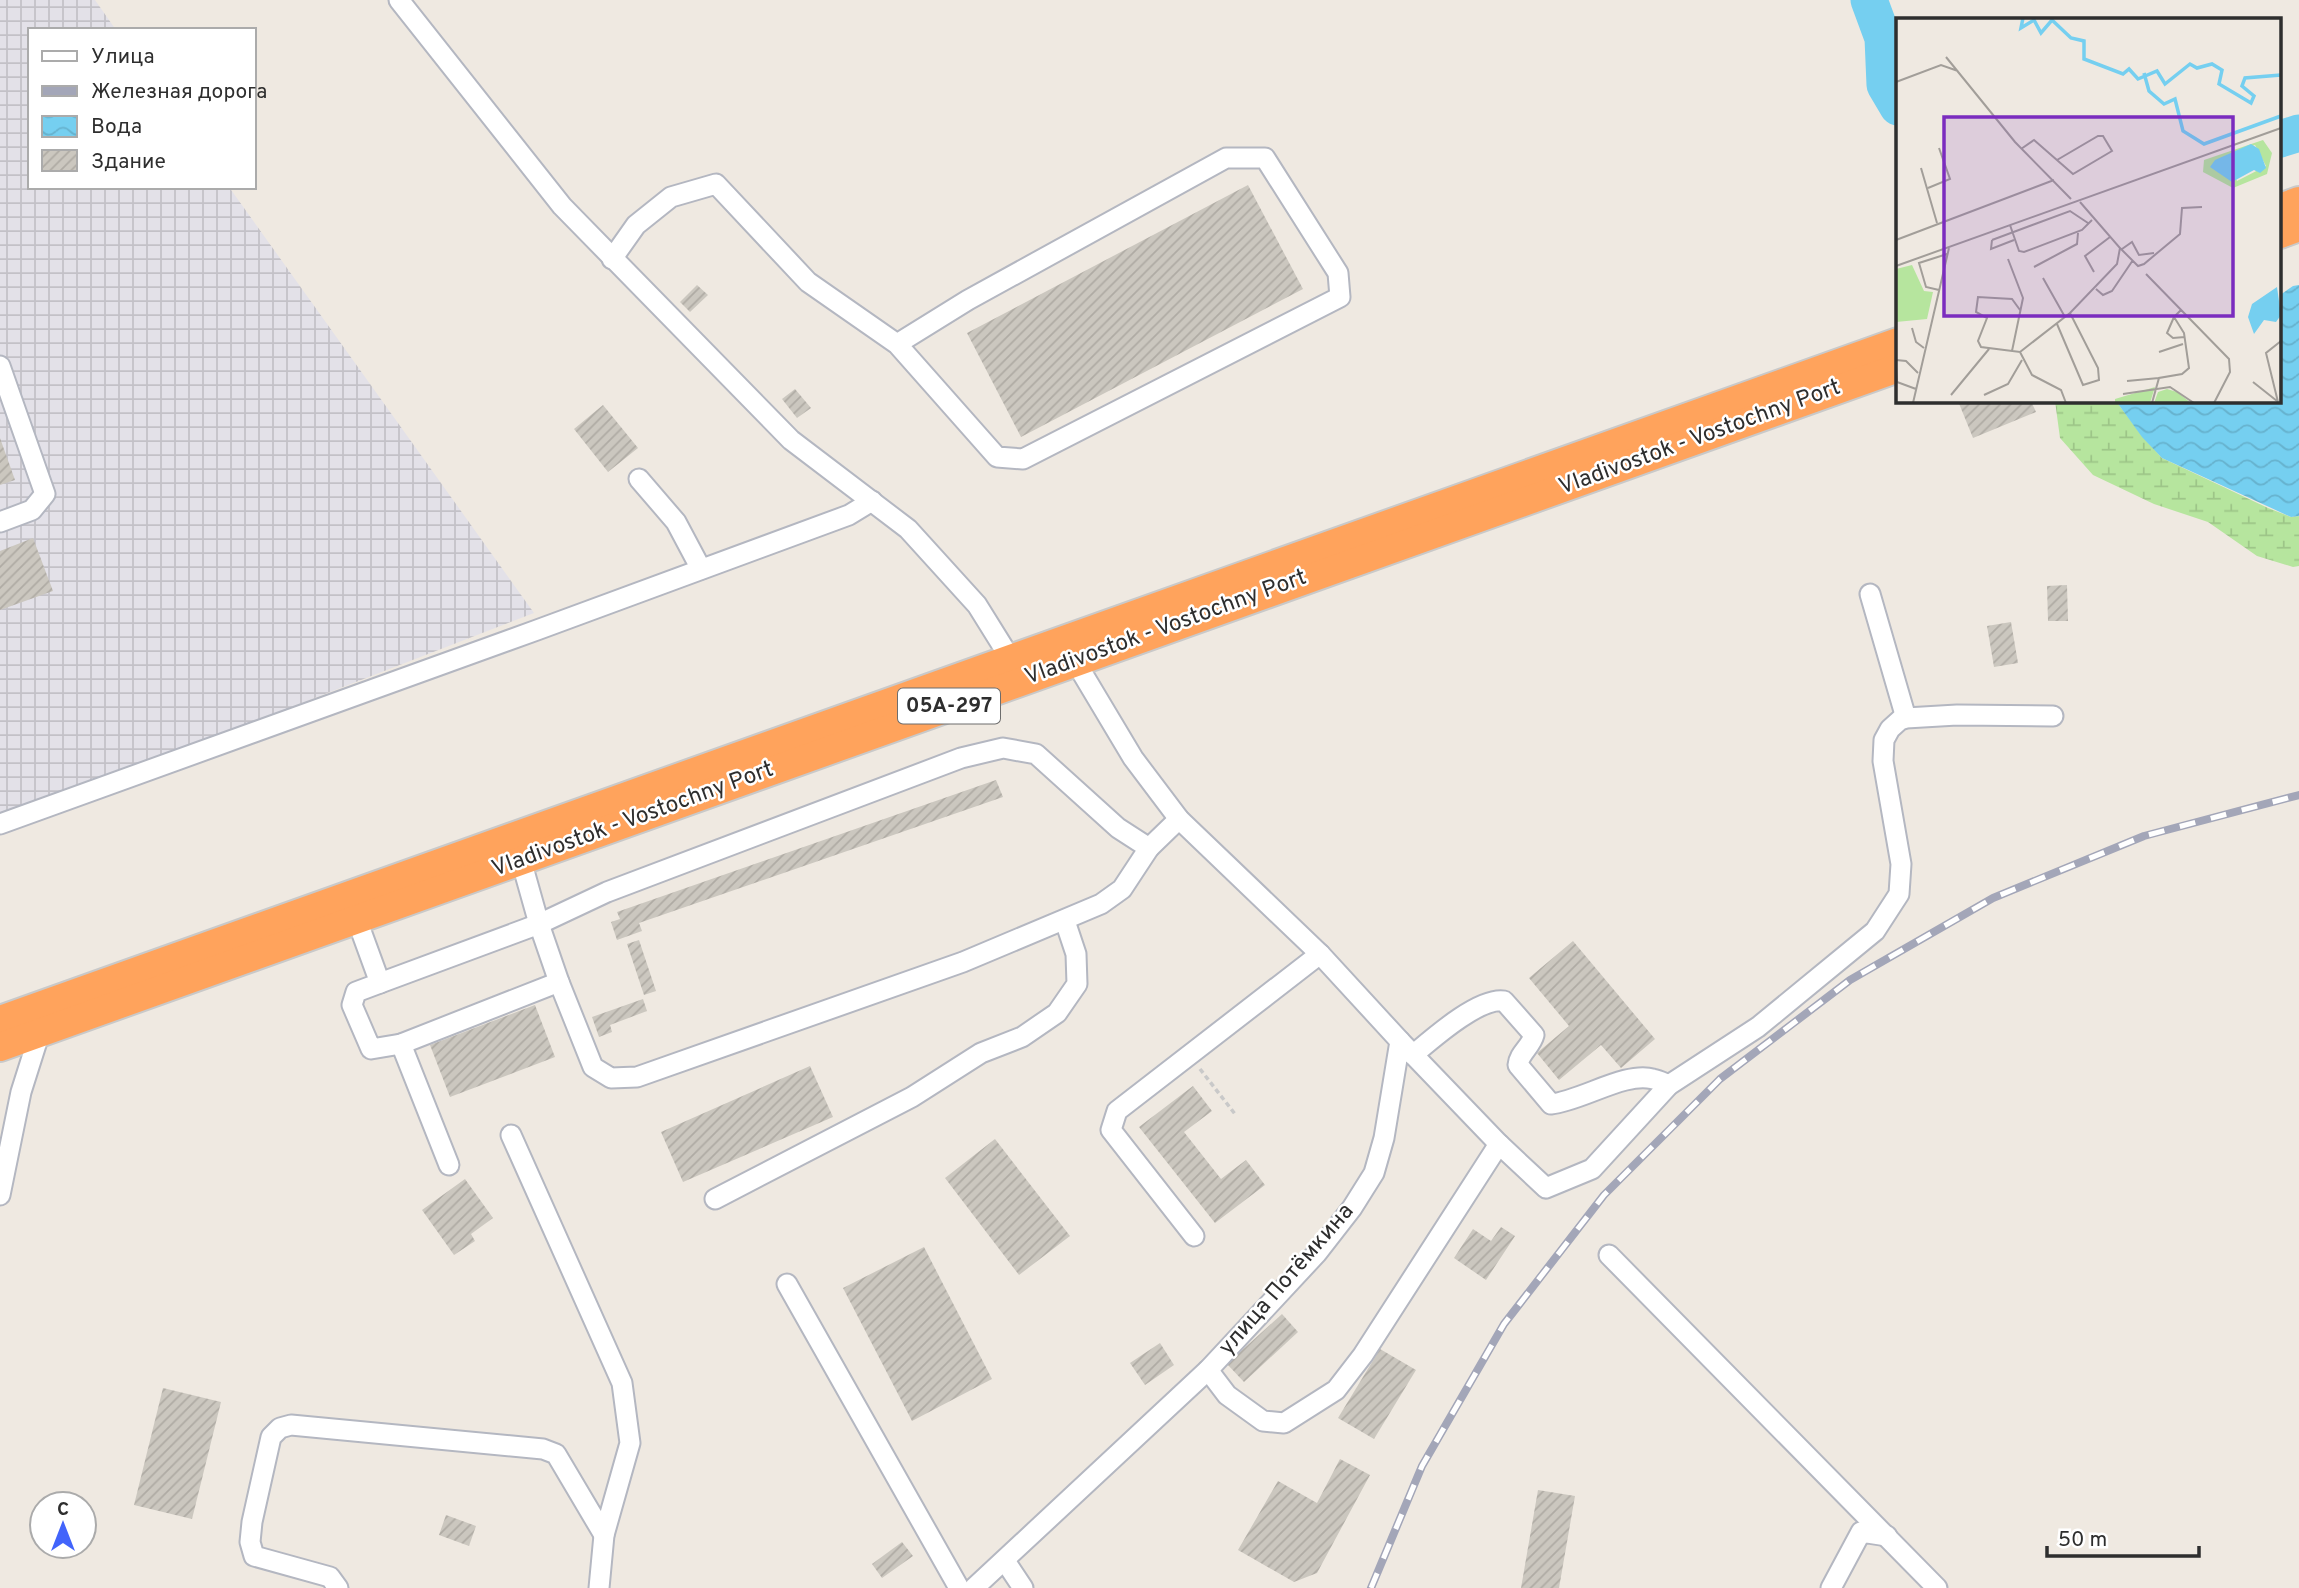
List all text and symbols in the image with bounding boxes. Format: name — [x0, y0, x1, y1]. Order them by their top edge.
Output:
inset map — [1896, 18, 2282, 402]
legend — [28, 28, 256, 189]
text: Улица — [91, 44, 155, 71]
text: Железная дорога — [91, 79, 267, 106]
text: Вода — [91, 114, 142, 141]
text: Здание — [91, 149, 166, 176]
street label: Vladivostok - Vostochny Port — [1555, 373, 1845, 503]
street label: Vladivostok - Vostochny Port — [1021, 563, 1311, 693]
road number: 05А-297 — [898, 688, 1000, 724]
street label: Vladivostok - Vostochny Port — [488, 755, 778, 885]
street label: улица Потёмкина — [1213, 1198, 1361, 1362]
north arrow — [28, 1490, 98, 1560]
text: С — [57, 1498, 69, 1522]
scale bar — [2047, 1514, 2199, 1558]
text: 50 m — [2058, 1527, 2107, 1554]

